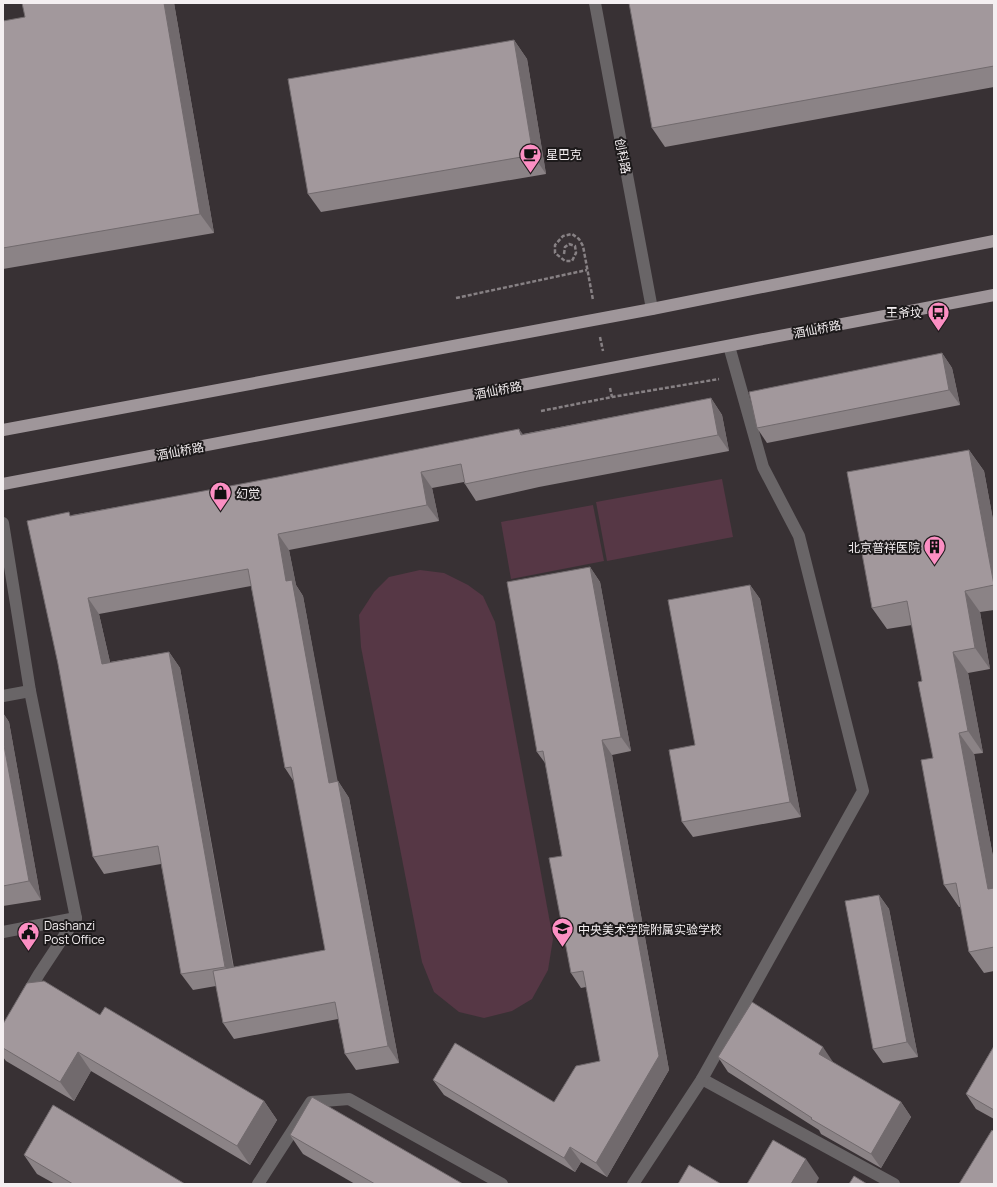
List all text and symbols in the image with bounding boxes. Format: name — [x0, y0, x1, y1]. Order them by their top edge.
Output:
street label: 创科路 — [611, 137, 635, 175]
cafe icon: 星巴克 — [517, 141, 543, 174]
place label: 星巴克 — [546, 146, 582, 163]
bus stop icon: 王爷坟 — [925, 299, 951, 332]
place label: 王爷坟 — [886, 304, 922, 321]
street label: 酒仙桥路 — [792, 316, 842, 342]
street label: 酒仙桥路 — [473, 377, 523, 403]
street label: 酒仙桥路 — [155, 438, 205, 464]
shop icon: 幻觉 — [207, 480, 233, 513]
place label: 幻觉 — [236, 485, 260, 502]
building icon: 北京普祥医院 — [922, 534, 948, 567]
place label: 北京普祥医院 — [848, 539, 920, 556]
school or university icon: 中央美术学院附属实验学校 — [550, 916, 576, 949]
place label: Dashanzi Post Office — [44, 917, 105, 948]
public building icon: Dashanzi Post Office — [16, 919, 42, 952]
place label: 中央美术学院附属实验学校 — [578, 921, 722, 938]

